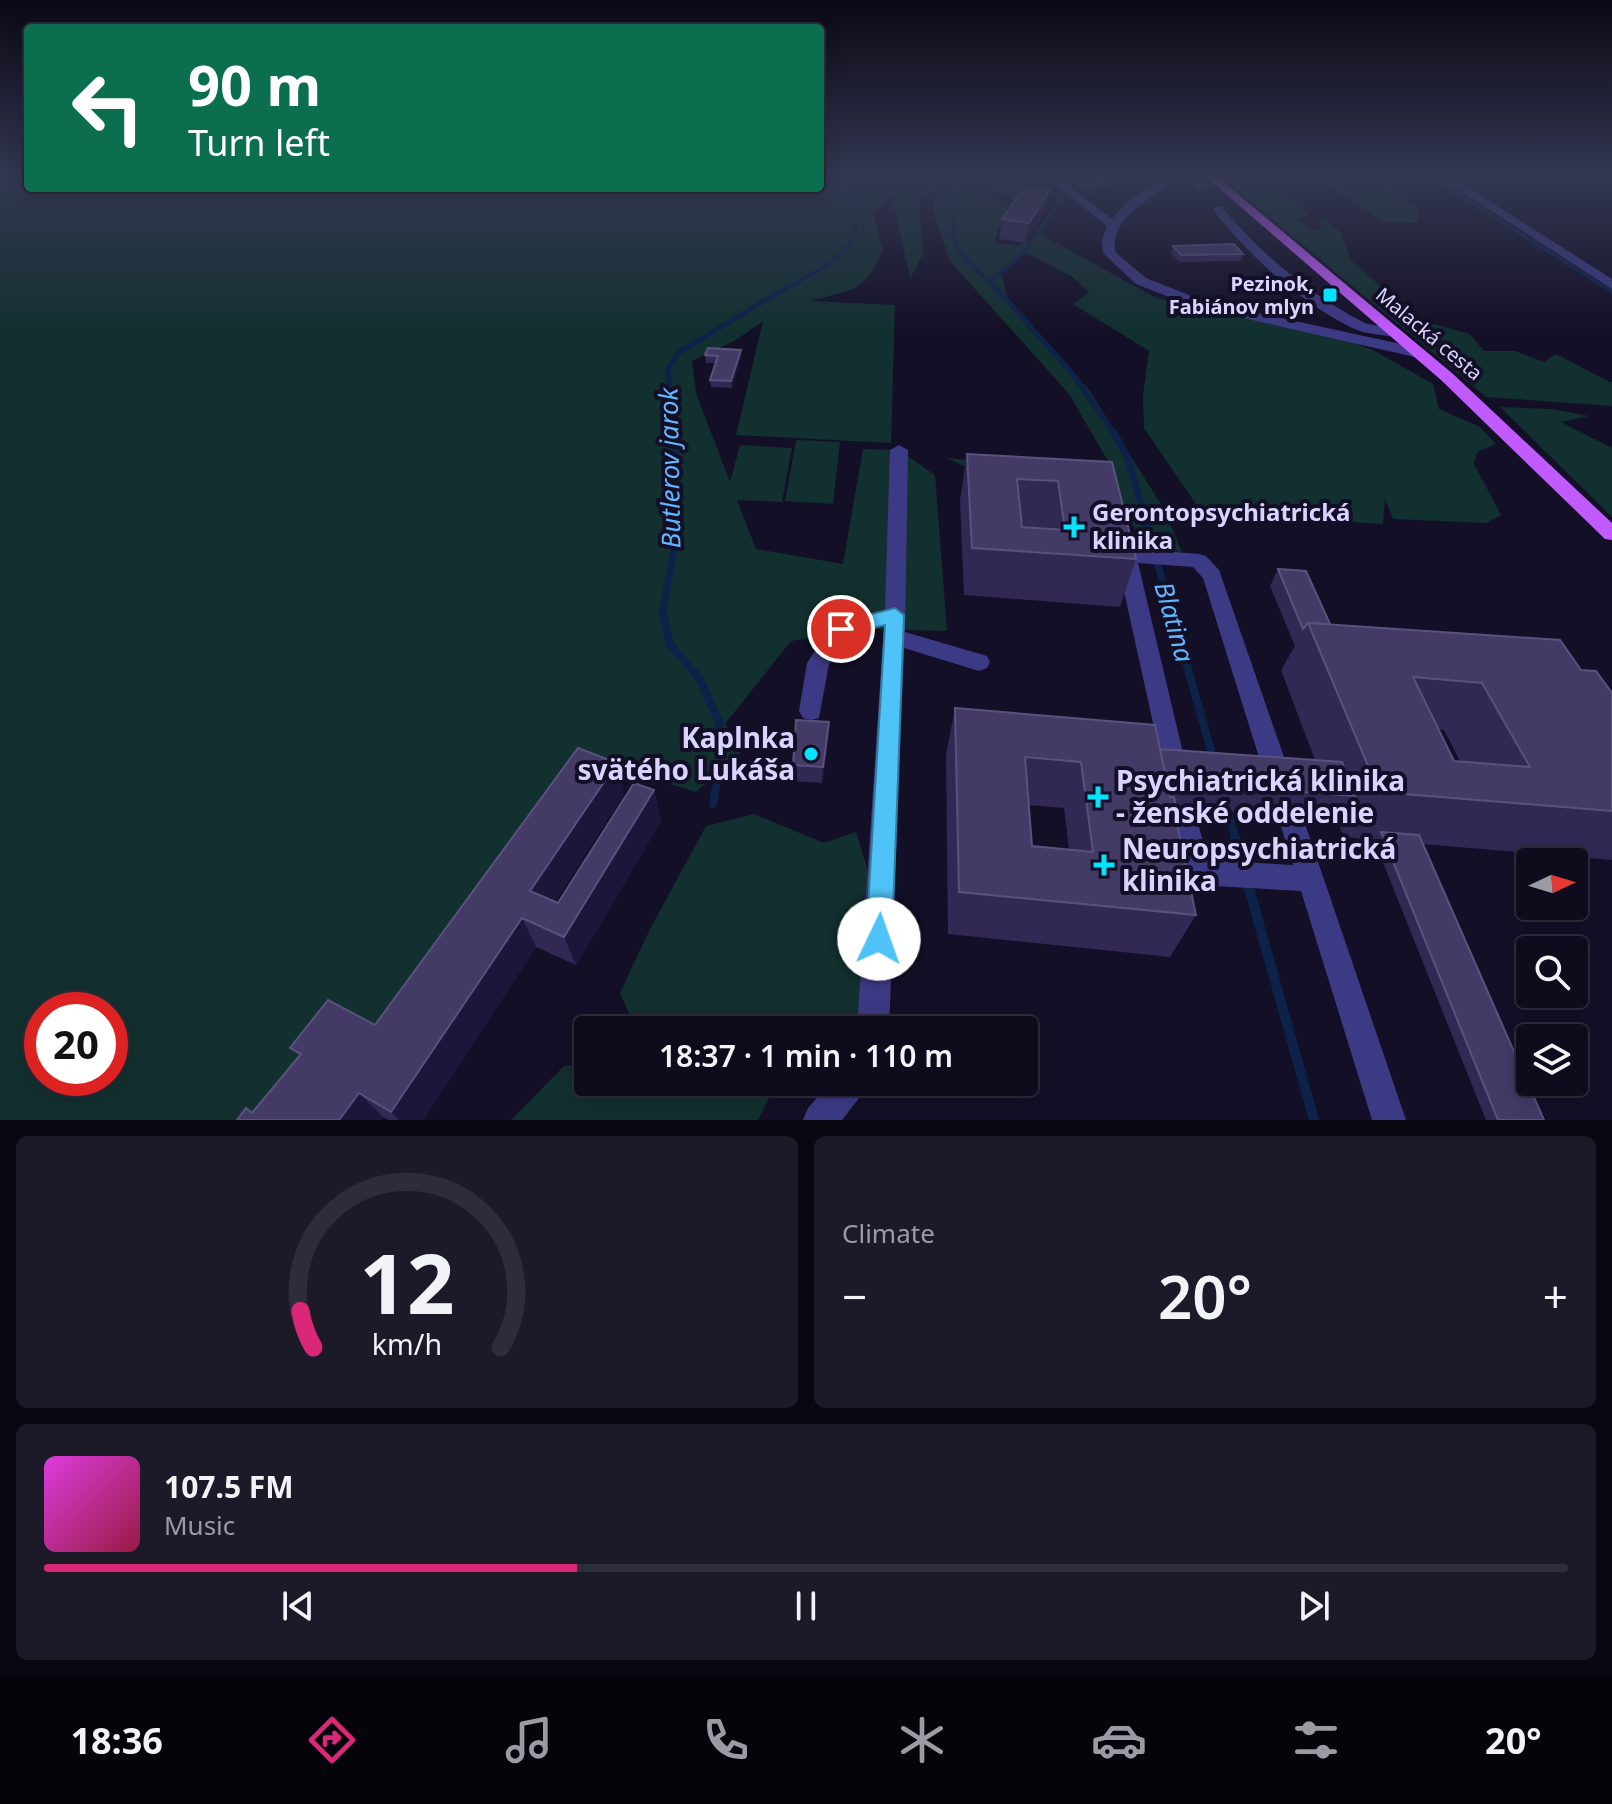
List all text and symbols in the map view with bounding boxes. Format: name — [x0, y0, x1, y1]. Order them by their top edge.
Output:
text: 90 m — [188, 46, 321, 122]
icon: left — [56, 56, 160, 160]
text: Turn left — [188, 118, 330, 167]
place label: Pezinok, Fabiánov mlyn — [1169, 270, 1314, 320]
street label: Malacká cesta — [1370, 281, 1488, 386]
marker: Pezinok, Fabiánov mlyn — [1321, 286, 1339, 304]
water label: Butlerov jarok — [650, 386, 688, 549]
place label: Gerontopsychiatrická klinika — [1092, 495, 1350, 556]
marker: Gerontopsychiatrická klinika — [1063, 516, 1085, 538]
water label: Blatina — [1146, 577, 1204, 666]
pin — [807, 595, 875, 663]
icon: arrive — [819, 607, 863, 651]
place label: Kaplnka svätého Lukáša — [578, 718, 795, 788]
marker: Kaplnka svätého Lukáša — [802, 745, 820, 763]
place label: Psychiatrická klinika - ženské oddelenie — [1116, 761, 1405, 831]
marker: Psychiatrická klinika - ženské oddelenie — [1087, 786, 1109, 808]
place label: Neuropsychiatrická klinika — [1122, 829, 1396, 899]
north arrow — [1516, 848, 1588, 920]
map controls — [1516, 848, 1588, 1096]
marker: Neuropsychiatrická klinika — [1093, 854, 1115, 876]
position arrow — [837, 897, 921, 981]
button: search — [1516, 936, 1588, 1008]
speed limit sign: 20 — [24, 992, 128, 1096]
button: layers — [1516, 1024, 1588, 1096]
text: 18:37 · 1 min · 110 m — [659, 1035, 953, 1076]
text: Climate — [842, 1215, 935, 1251]
text: 12 — [359, 1225, 455, 1338]
text: 20° — [1158, 1255, 1252, 1337]
text: − — [842, 1266, 867, 1326]
text: + — [1543, 1266, 1568, 1326]
text: km/h — [372, 1324, 442, 1363]
text: 107.5 FM — [164, 1466, 294, 1507]
text: Music — [164, 1507, 235, 1543]
icon: previous — [276, 1584, 320, 1628]
icon: pause — [784, 1584, 828, 1628]
icon: next — [1292, 1584, 1336, 1628]
icon: directions — [304, 1712, 360, 1768]
icon: music — [501, 1712, 557, 1768]
icon: phone — [698, 1712, 754, 1768]
icon: climate — [894, 1712, 950, 1768]
icon: car — [1091, 1712, 1147, 1768]
icon: filters — [1288, 1712, 1344, 1768]
text: 18:36 — [70, 1716, 163, 1765]
text: 20° — [1485, 1716, 1542, 1765]

